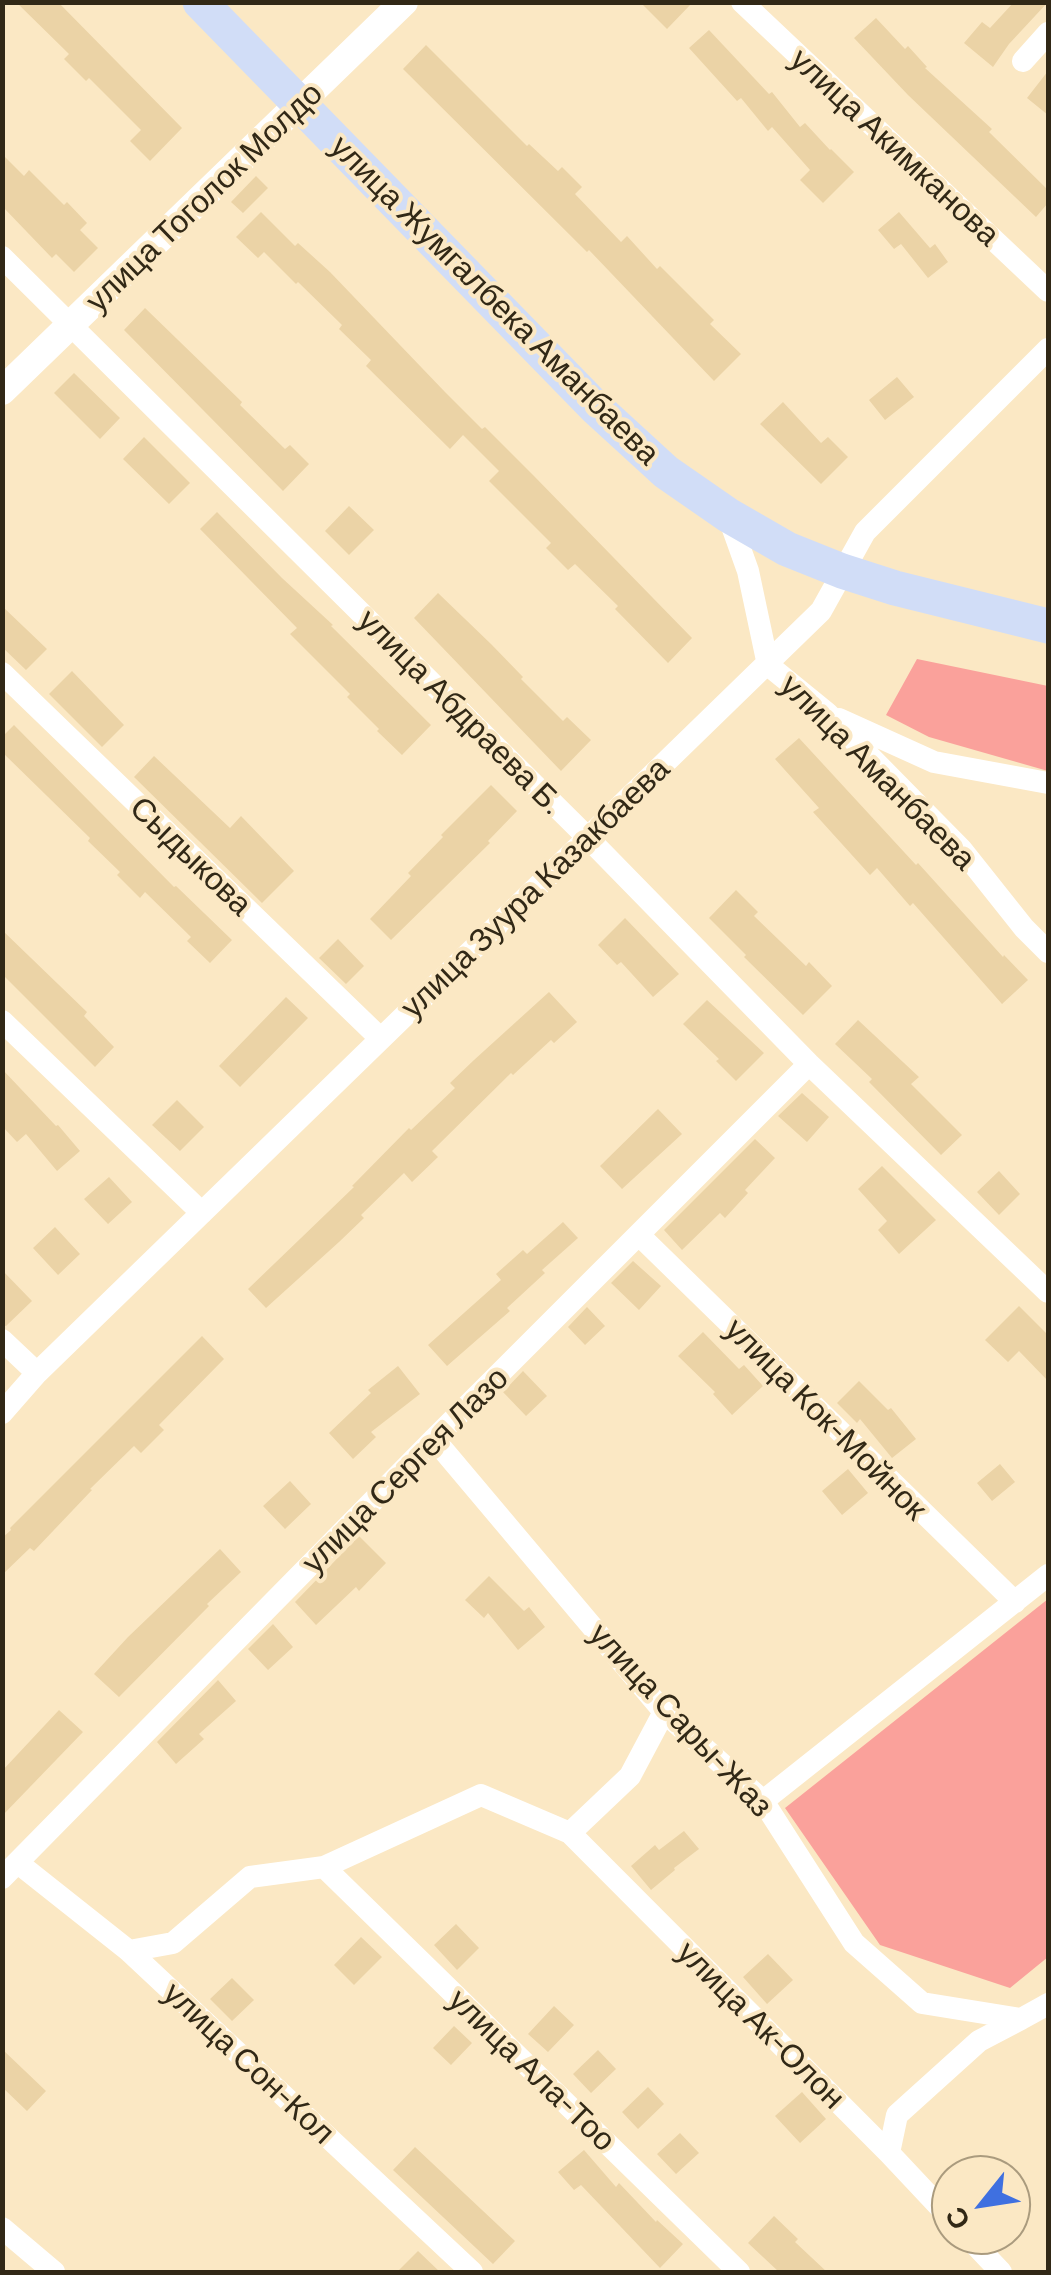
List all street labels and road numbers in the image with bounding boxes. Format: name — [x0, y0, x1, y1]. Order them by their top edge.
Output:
street label: улица Акимканова — [782, 40, 1008, 254]
street label: улица Тоголок Молдо — [78, 74, 330, 320]
street label: улица Жумгалбека Аманбаева — [322, 127, 668, 473]
street label: улица Абдраева Б. — [350, 601, 572, 823]
street label: улица Аманбаева — [772, 666, 984, 878]
street label: улица Зуура Казакбаева — [393, 750, 677, 1026]
street label: Сыдыкова — [122, 789, 260, 923]
street label: улица Кок-Мойнок — [717, 1310, 935, 1528]
street label: улица Сергея Лазо — [294, 1359, 516, 1581]
street label: улица Сары-Жаз — [581, 1615, 781, 1825]
street label: улица Ак-Олон — [669, 1933, 853, 2117]
street label: улица Сон-Кол — [155, 1974, 343, 2152]
street label: улица Ала-Тоо — [440, 1981, 624, 2159]

